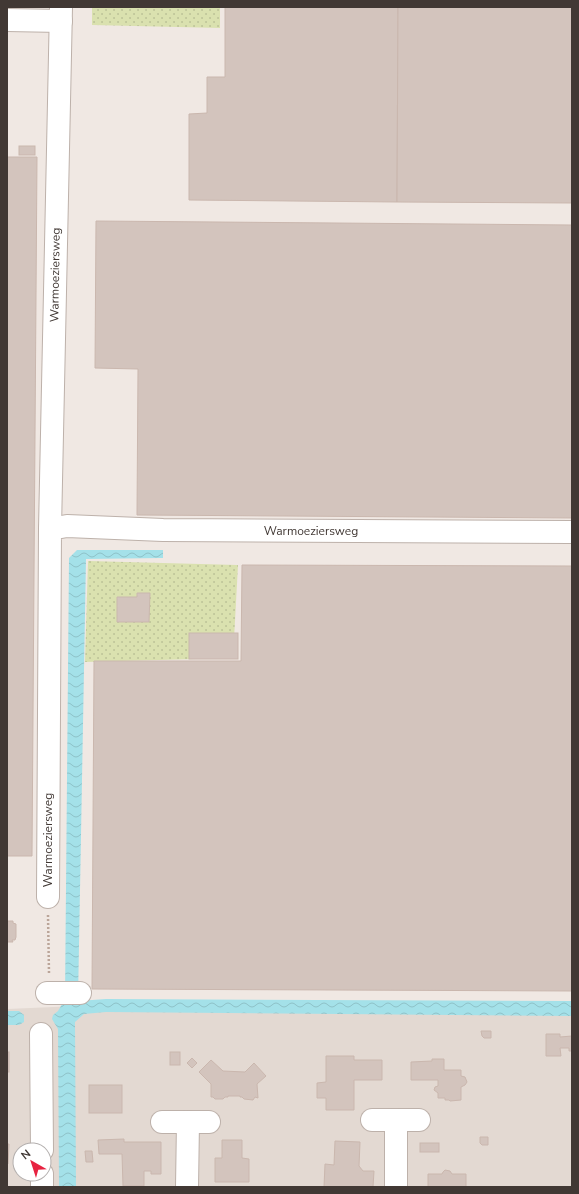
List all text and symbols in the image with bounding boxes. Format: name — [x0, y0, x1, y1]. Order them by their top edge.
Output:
street label: Warmoeziersweg — [46, 228, 64, 322]
street label: Warmoeziersweg — [264, 523, 358, 539]
street label: Warmoeziersweg — [40, 793, 56, 887]
north arrow — [12, 1142, 52, 1182]
text: N — [18, 1146, 34, 1163]

